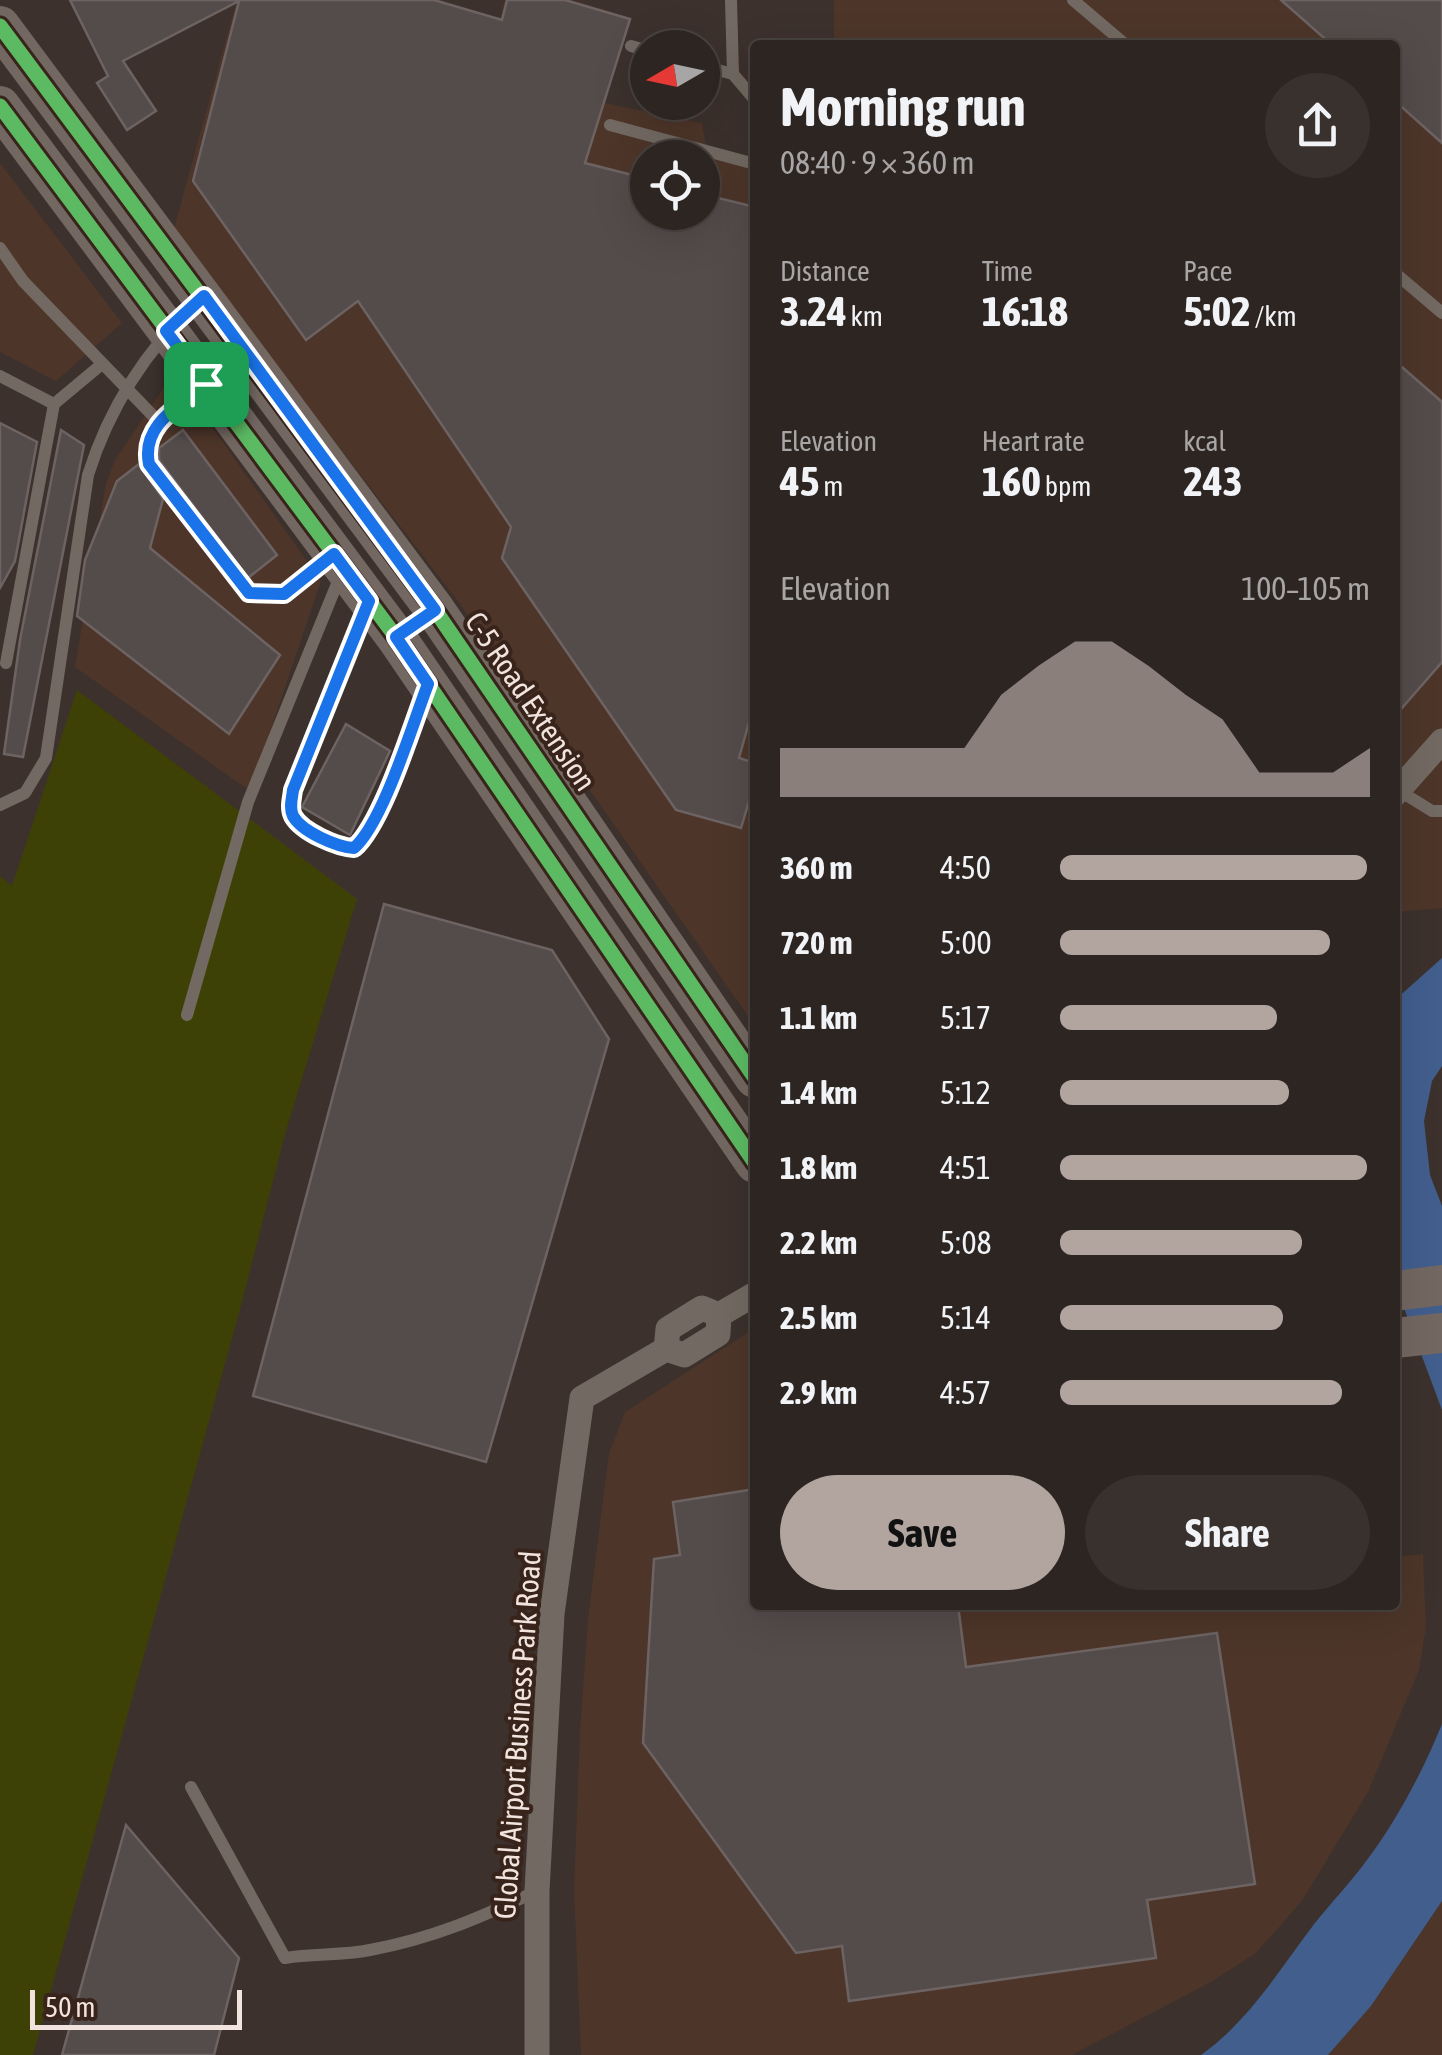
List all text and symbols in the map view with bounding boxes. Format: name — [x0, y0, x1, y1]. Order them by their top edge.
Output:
north arrow — [630, 30, 720, 120]
map controls — [630, 30, 720, 230]
button: share — [1265, 73, 1370, 178]
text: Morning run — [780, 75, 1026, 138]
button: locate — [630, 140, 720, 230]
text: 08:40 · 9 × 360 m — [780, 144, 974, 181]
text: Distance — [780, 255, 870, 287]
text: Time — [982, 255, 1033, 287]
text: Pace — [1183, 255, 1233, 287]
text: 3.24 — [780, 287, 847, 335]
text: 16:18 — [982, 287, 1068, 335]
text: 5:02 — [1183, 287, 1251, 335]
text: km — [847, 300, 883, 332]
text: /km — [1251, 300, 1297, 332]
pin — [164, 342, 249, 427]
icon: arrive — [179, 357, 234, 412]
text: Elevation — [780, 425, 877, 457]
text: Heart rate — [982, 425, 1085, 457]
text: kcal — [1183, 425, 1226, 457]
text: 45 — [780, 457, 819, 505]
text: 160 — [982, 457, 1041, 505]
text: 243 — [1183, 457, 1243, 505]
text: m — [819, 470, 843, 502]
text: bpm — [1041, 470, 1091, 502]
text: Elevation — [780, 570, 891, 607]
text: 100–105 m — [1241, 570, 1370, 607]
street label: C-5 Road Extension — [459, 605, 603, 797]
text: 360 m — [780, 849, 853, 886]
text: 4:50 — [940, 849, 991, 886]
text: 720 m — [780, 924, 853, 961]
text: 5:00 — [940, 924, 991, 961]
text: 1.1 km — [780, 999, 857, 1036]
text: 5:17 — [940, 999, 991, 1036]
text: 1.4 km — [780, 1074, 857, 1111]
text: 5:12 — [940, 1074, 991, 1111]
text: 1.8 km — [780, 1149, 857, 1186]
text: 4:51 — [940, 1149, 991, 1186]
text: 2.2 km — [780, 1224, 857, 1261]
text: 5:08 — [940, 1224, 991, 1261]
text: 2.5 km — [780, 1299, 857, 1336]
text: 5:14 — [940, 1299, 991, 1336]
text: 2.9 km — [780, 1374, 857, 1411]
text: 4:57 — [940, 1374, 991, 1411]
button: Save — [780, 1475, 1065, 1590]
button: Share — [1085, 1475, 1370, 1590]
street label: Global Airport Business Park Road — [487, 1550, 547, 1920]
scale bar — [30, 1985, 242, 2030]
text: 50 m — [45, 1991, 95, 2023]

